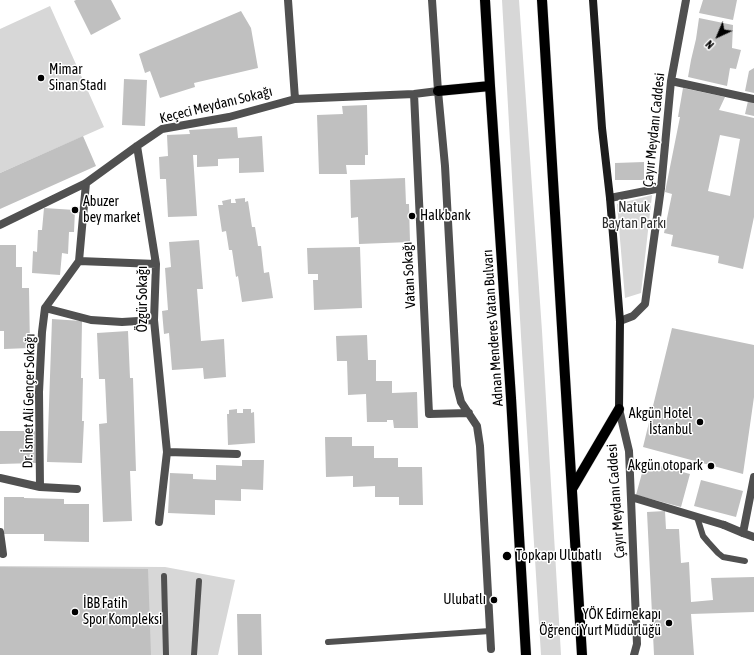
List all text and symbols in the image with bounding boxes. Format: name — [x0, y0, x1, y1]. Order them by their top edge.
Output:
north arrow — [698, 16, 738, 56]
text: N — [703, 38, 716, 51]
place label: Mimar Sinan Stadı — [49, 62, 106, 94]
street label: Çayır Meydanı Caddesi — [640, 72, 668, 188]
marker: Mimar Sinan Stadı — [36, 73, 46, 83]
street label: Keçeci Meydanı Sokağı — [158, 83, 274, 127]
place label: Abuzer bey market — [83, 194, 141, 226]
park label: Natuk Baytan Parkı — [602, 200, 666, 232]
marker: Abuzer bey market — [70, 205, 80, 215]
place label: Halkbank — [420, 208, 471, 224]
marker: Halkbank — [407, 211, 417, 221]
street label: Vatan Sokağı — [399, 241, 419, 309]
street label: Adnan Menderes Vatan Bulvarı — [479, 249, 507, 407]
street label: Özgür Sokağı — [135, 266, 151, 332]
street label: Dr. İsmet Ali Gençer Sokağı — [19, 333, 39, 469]
place label: Akgün Hotel İstanbul — [629, 406, 692, 438]
marker: Akgün Hotel İstanbul — [695, 417, 705, 427]
street label: Çayır Meydanı Caddesi — [604, 443, 628, 559]
place label: Akgün otopark — [628, 458, 703, 474]
marker: Akgün otopark — [706, 461, 716, 471]
place label: Topkapı Ulubatlı — [516, 548, 602, 564]
marker: Topkapı Ulubatlı — [501, 550, 513, 562]
place label: Ulubatlı — [443, 592, 486, 608]
marker: Ulubatlı — [489, 595, 499, 605]
place label: İBB Fatih Spor Kompleksi — [83, 596, 162, 628]
marker: İBB Fatih Spor Kompleksi — [70, 607, 80, 617]
place label: YÖK Edirnekapı Öğrenci Yurt Müdürlüğü — [539, 607, 661, 640]
marker: YÖK Edirnekapı Öğrenci Yurt Müdürlüğü — [664, 618, 674, 628]

